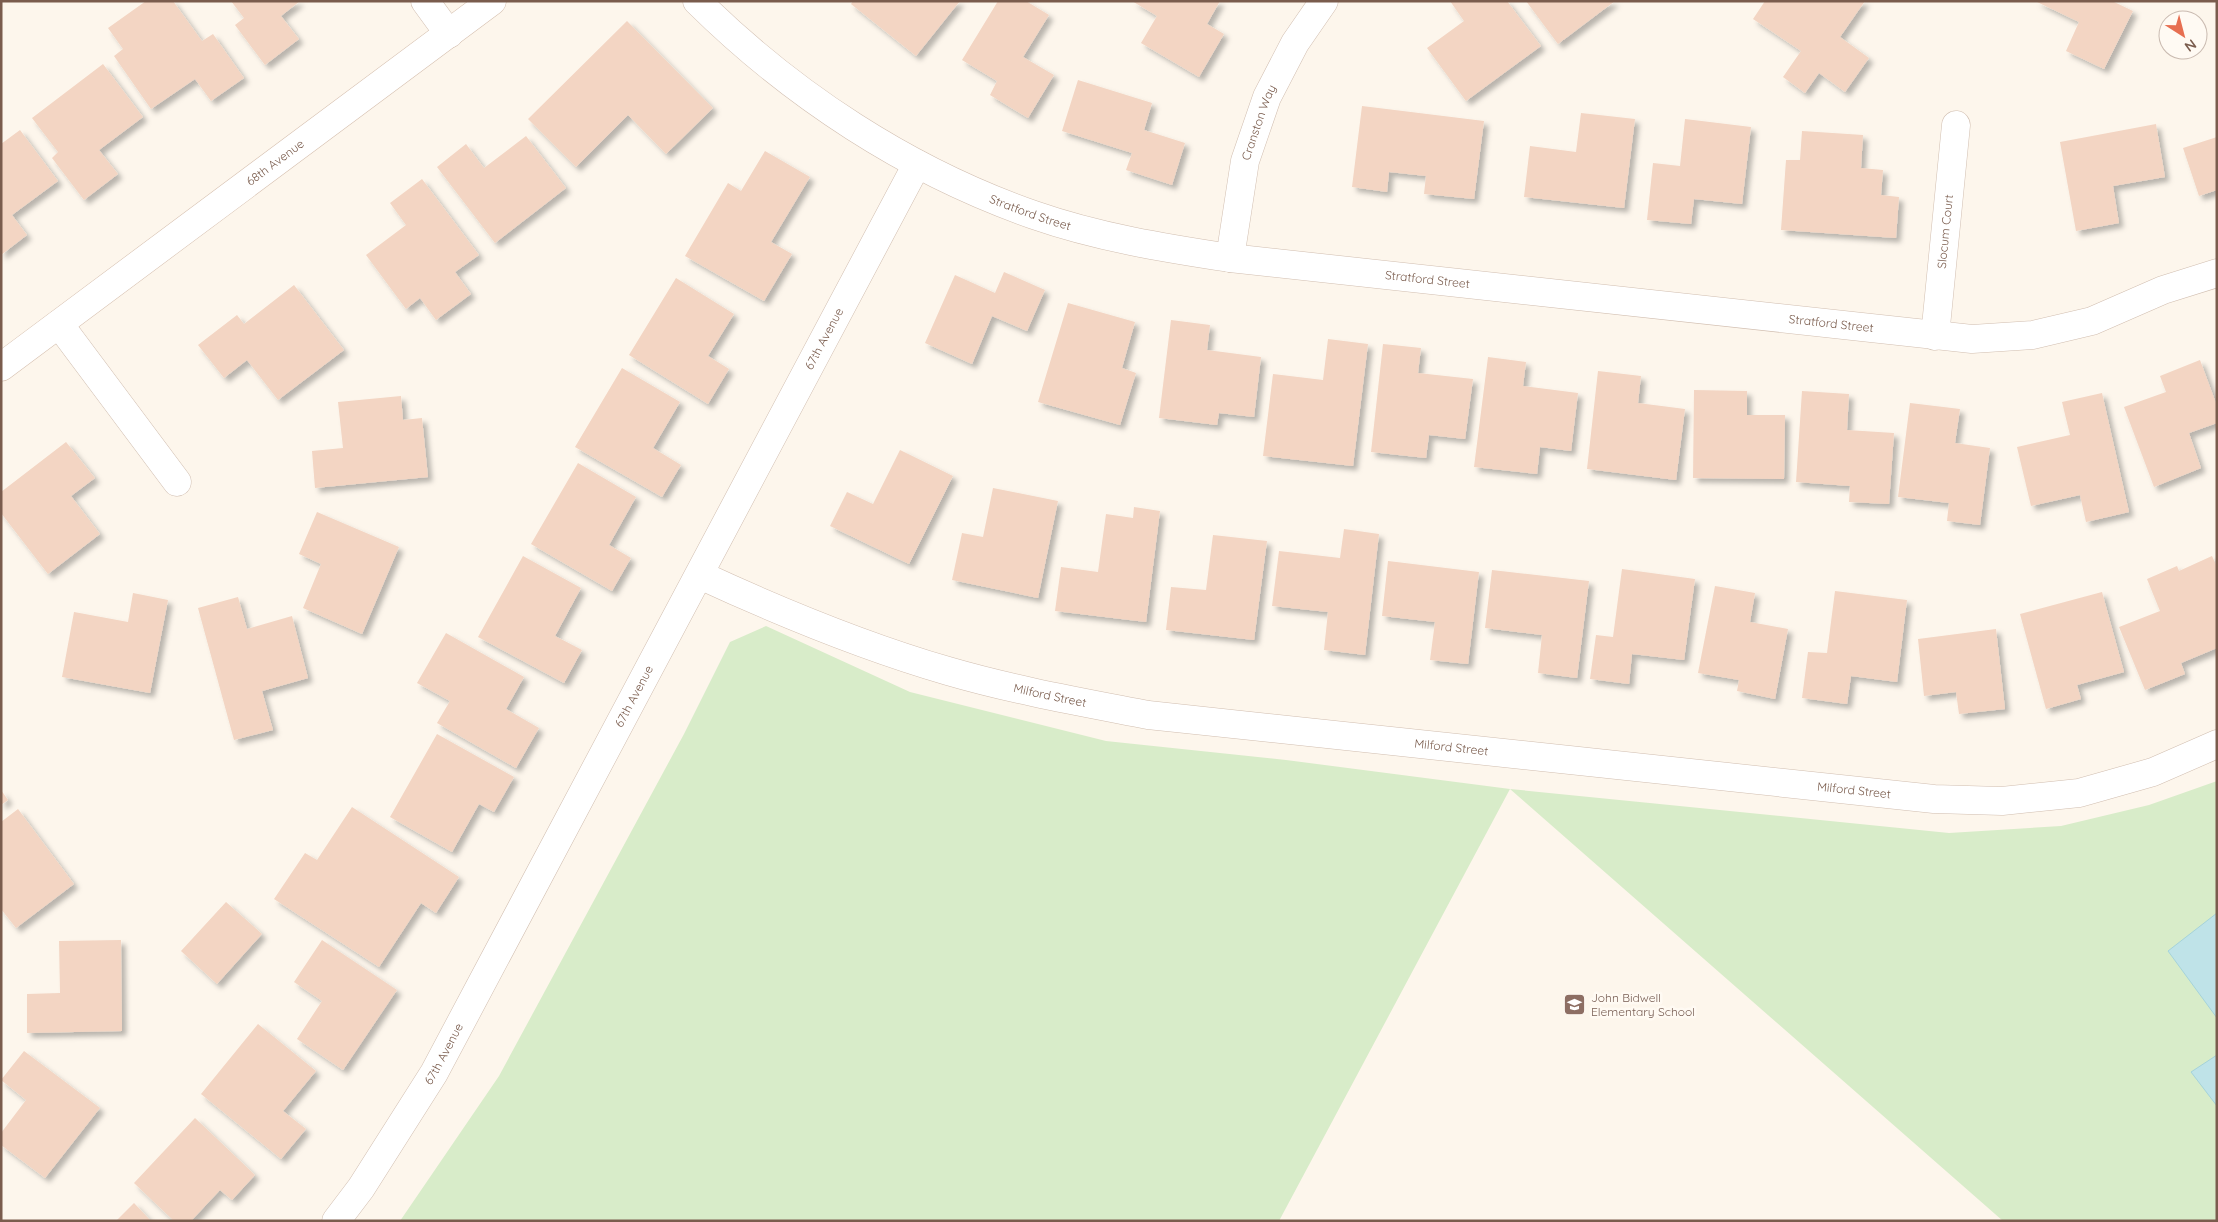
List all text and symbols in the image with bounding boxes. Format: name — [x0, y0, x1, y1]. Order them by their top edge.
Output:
north arrow — [2158, 10, 2208, 60]
text: N — [2181, 35, 2200, 56]
street label: Cranston Way — [1238, 82, 1279, 162]
street label: 68th Avenue — [243, 136, 307, 189]
street label: Stratford Street — [987, 191, 1073, 233]
street label: Slocum Court — [1934, 194, 1956, 269]
street label: Stratford Street — [1384, 267, 1471, 291]
street label: 67th Avenue — [801, 305, 846, 372]
street label: Stratford Street — [1788, 311, 1874, 335]
street label: 67th Avenue — [611, 663, 656, 730]
street label: Milford Street — [1012, 680, 1088, 710]
street label: Milford Street — [1414, 736, 1489, 758]
street label: Milford Street — [1816, 779, 1892, 801]
place label: John Bidwell Elementary School — [1591, 990, 1695, 1019]
school or university icon: John Bidwell Elementary School — [1563, 993, 1587, 1017]
street label: 67th Avenue — [421, 1020, 466, 1087]

